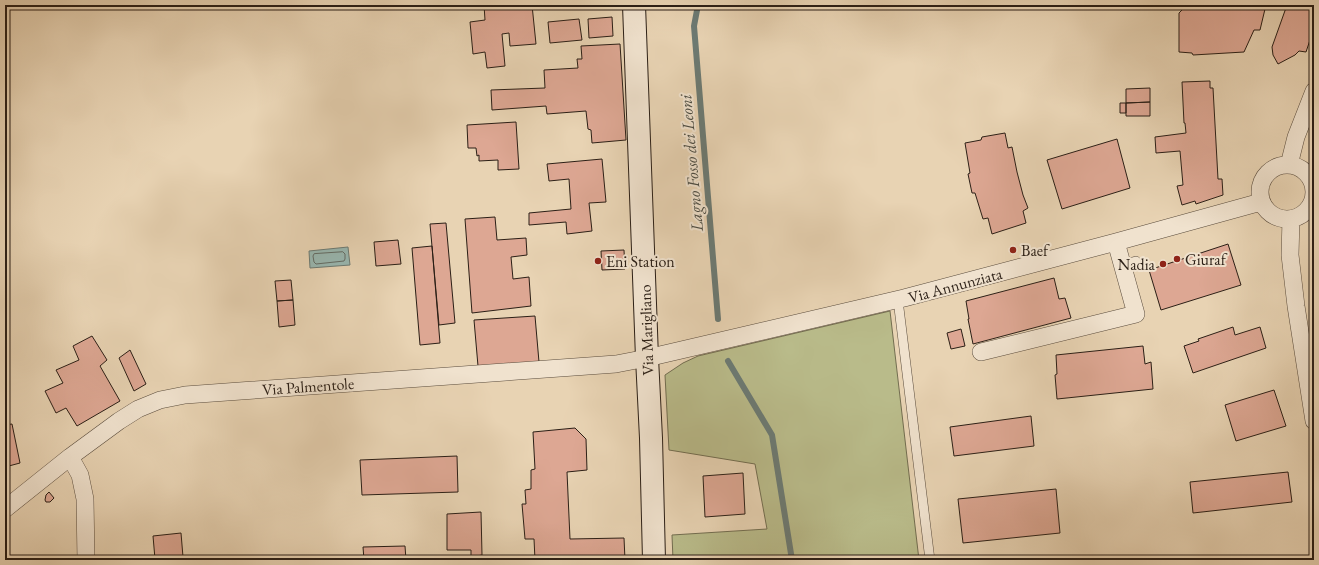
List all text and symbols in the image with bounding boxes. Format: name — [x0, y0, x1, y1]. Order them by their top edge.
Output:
water label: Lagno Fosso dei Leoni — [674, 93, 708, 233]
place label: Baef — [1021, 240, 1050, 261]
marker: Baef — [1008, 245, 1018, 255]
place label: Giuraf — [1185, 249, 1228, 270]
place label: Eni Station — [606, 251, 675, 272]
place label: Nadia — [1118, 254, 1156, 275]
marker: Giuraf — [1172, 254, 1182, 264]
marker: Eni Station — [593, 256, 603, 266]
marker: Nadia — [1158, 259, 1168, 269]
street label: Via Annunziata — [906, 263, 1005, 308]
street label: Via Marigliano — [634, 284, 659, 376]
street label: Via Palmentole — [261, 373, 355, 400]

